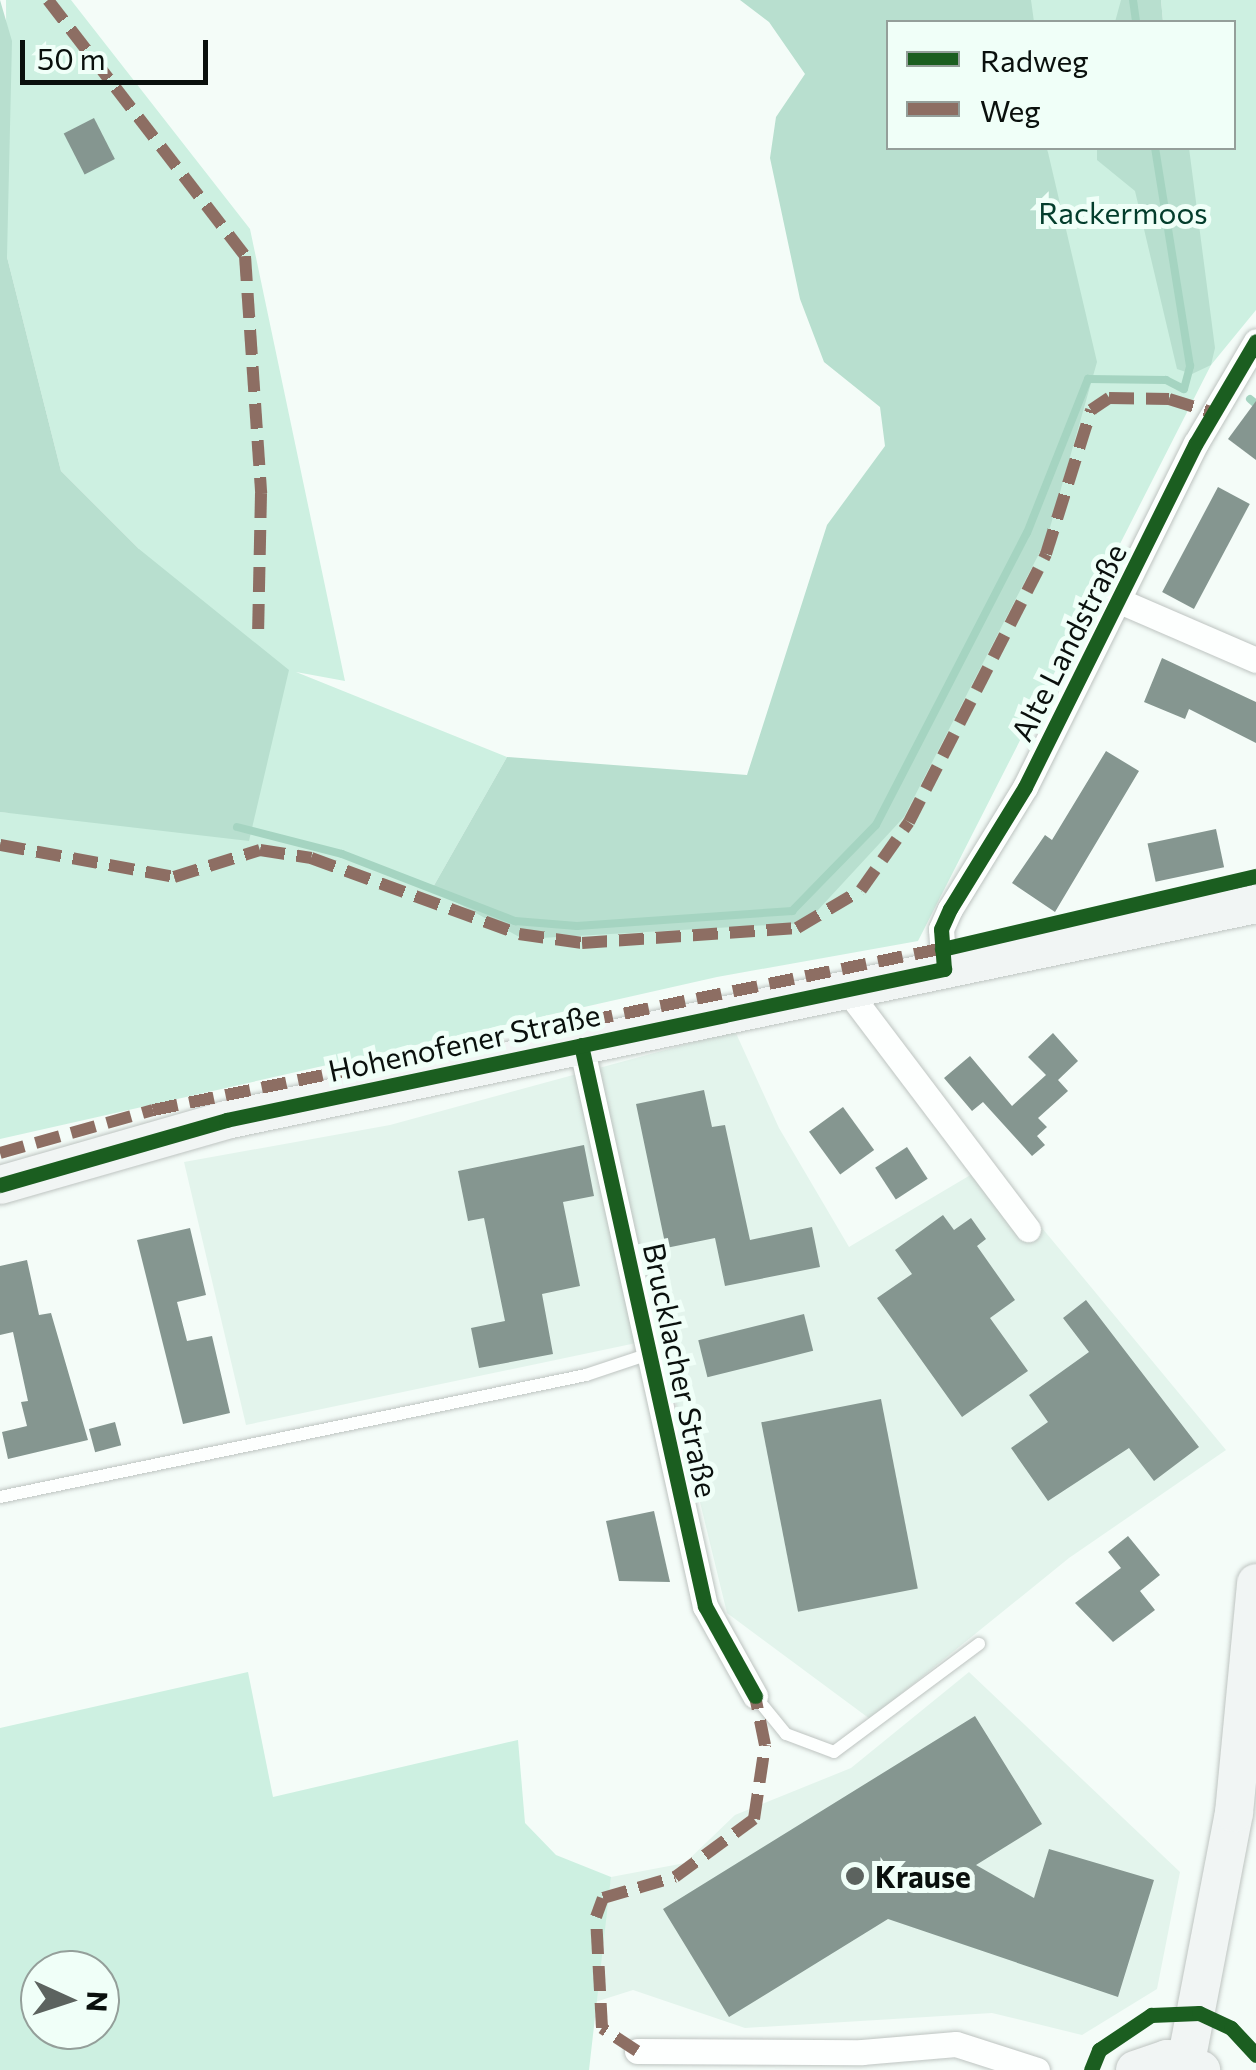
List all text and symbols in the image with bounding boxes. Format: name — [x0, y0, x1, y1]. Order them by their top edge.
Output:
scale bar — [25, 20, 212, 82]
legend — [886, 20, 1236, 150]
text: 50 m — [37, 39, 106, 76]
text: Radweg — [980, 41, 1089, 78]
text: Weg — [980, 91, 1041, 128]
park label: Rackermoos — [1038, 194, 1208, 230]
street label: Alte Landstraße — [1003, 537, 1133, 747]
street label: Hohenofener Straße — [325, 996, 603, 1088]
street label: Brucklacher Straße — [636, 1240, 726, 1500]
place label: Krause — [875, 1858, 971, 1894]
marker: Krause — [844, 1865, 866, 1887]
north arrow — [20, 1950, 120, 2050]
text: N — [80, 1990, 115, 2013]

